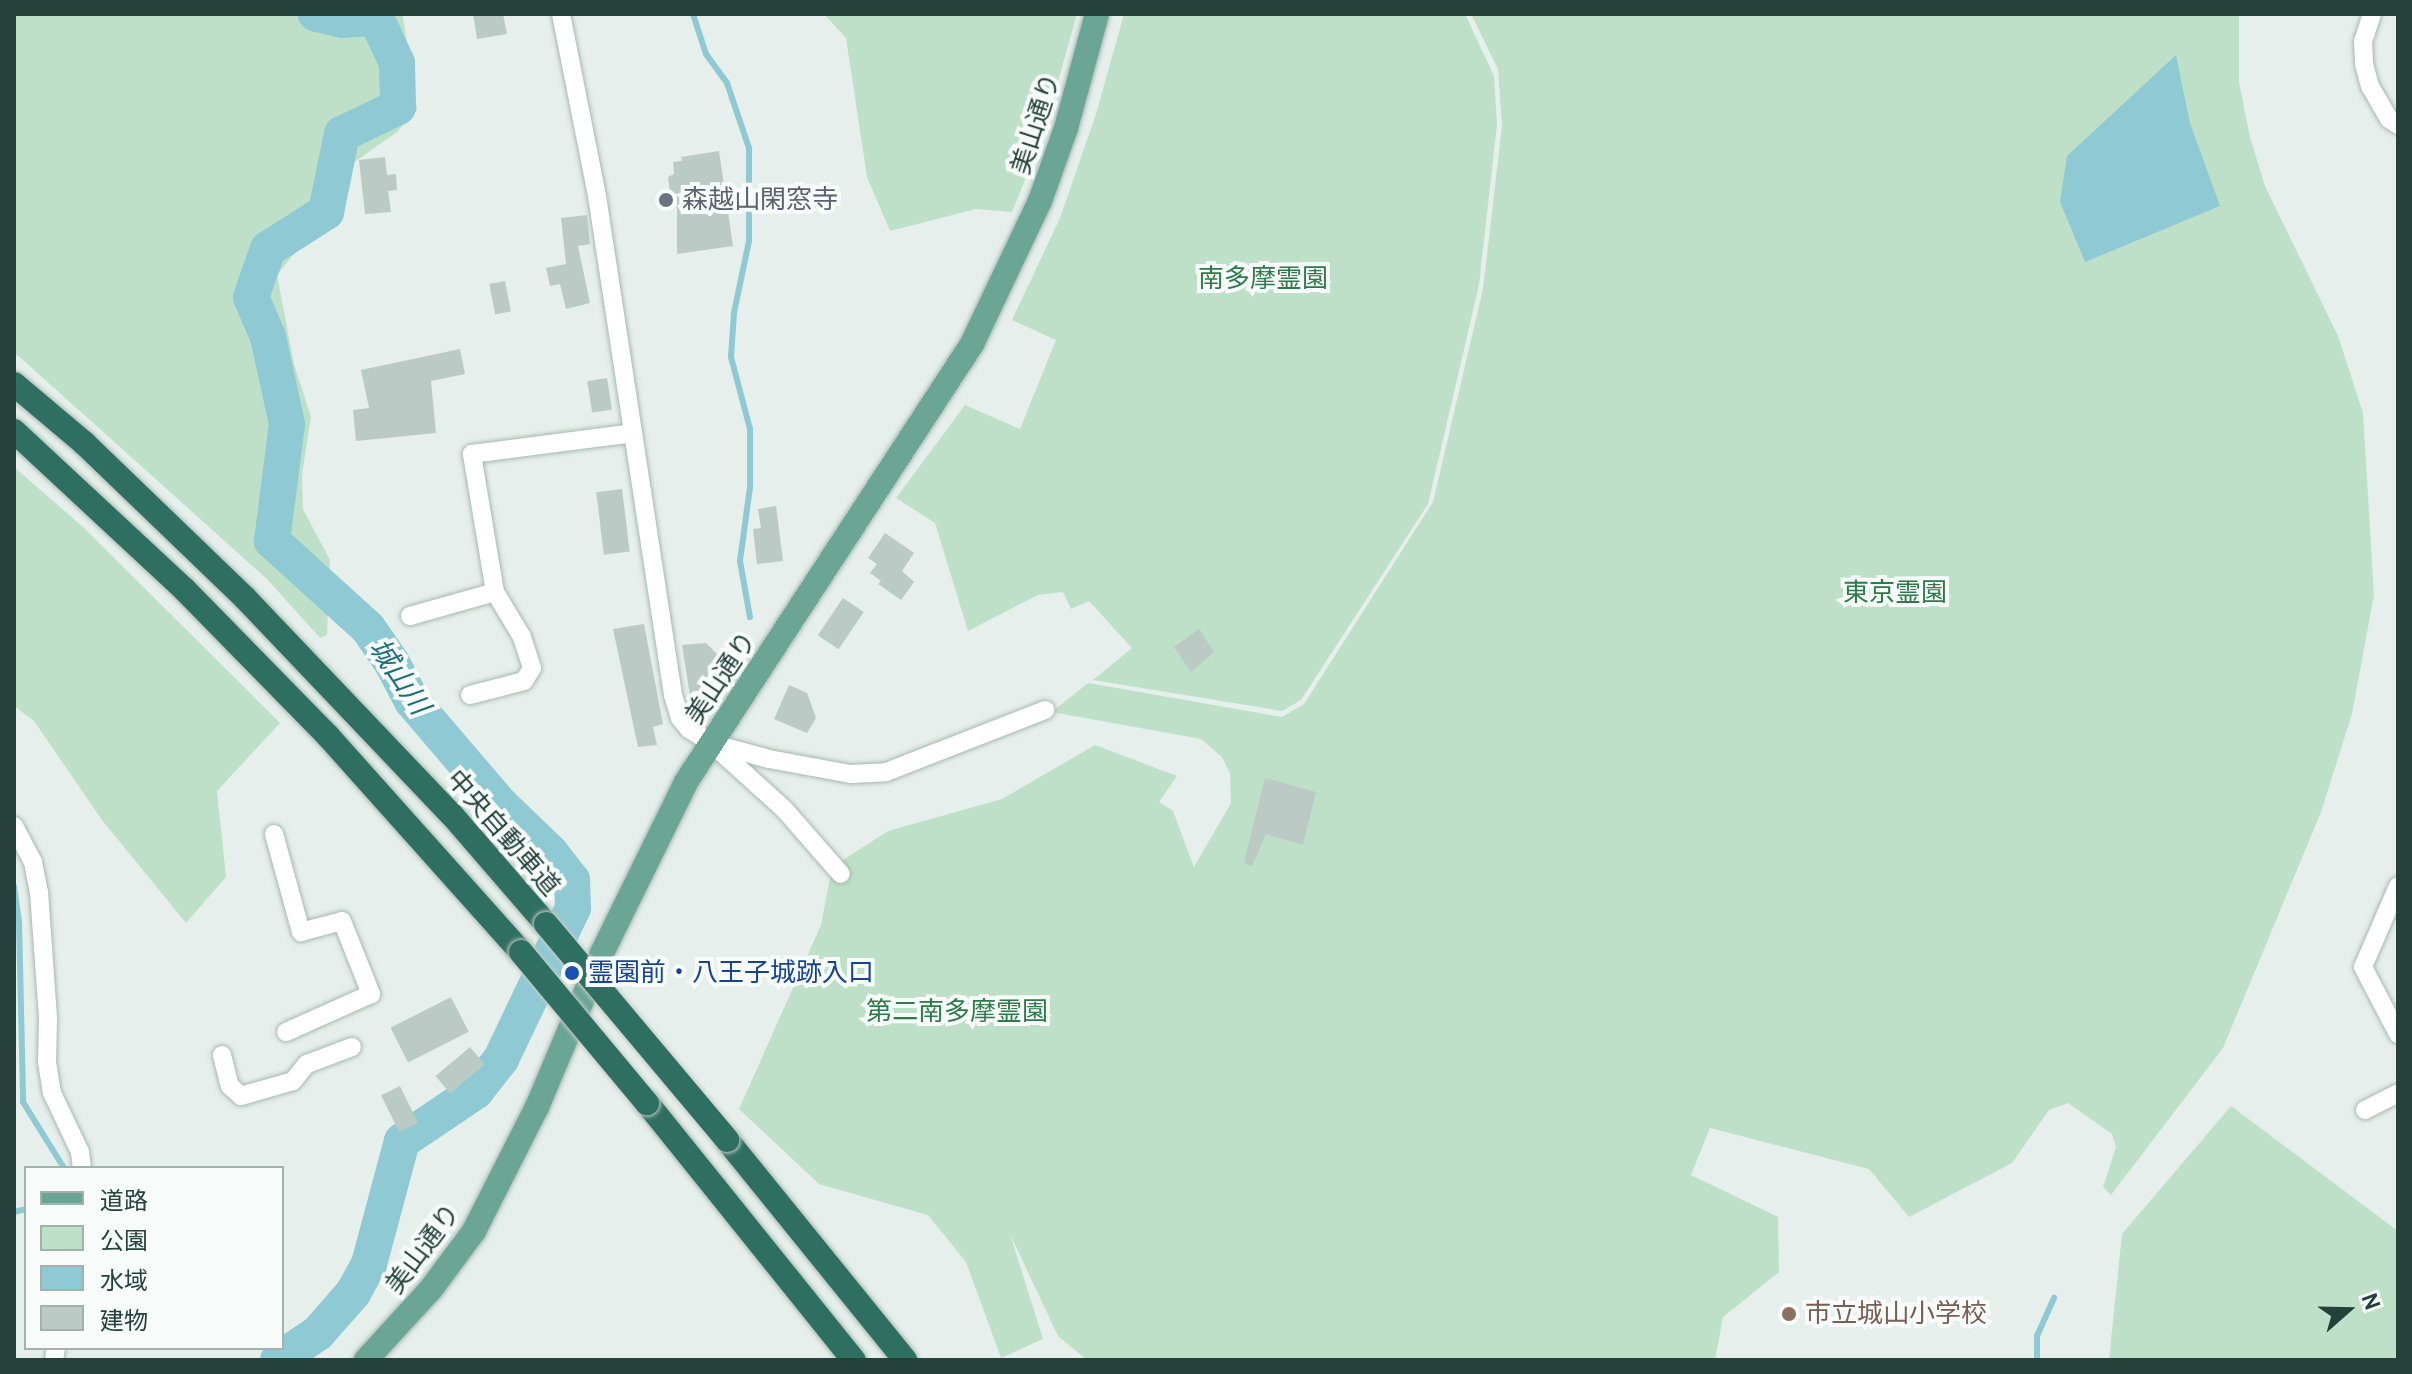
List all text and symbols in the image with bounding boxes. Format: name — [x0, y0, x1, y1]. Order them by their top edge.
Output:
street label: 美山通り — [1005, 70, 1067, 178]
place label: 森越山閑窓寺 — [682, 184, 838, 216]
marker: 森越山閑窓寺 — [657, 191, 675, 209]
park label: 南多摩霊園 — [1198, 263, 1328, 295]
park label: 東京霊園 — [1843, 577, 1947, 609]
street label: 美山通り — [679, 626, 763, 730]
water label: 城山川 — [363, 632, 437, 720]
street label: 中央自動車道 — [440, 764, 566, 902]
place label: 霊園前・八王子城跡入口 — [588, 957, 874, 989]
marker: 霊園前・八王子城跡入口 — [563, 964, 581, 982]
park label: 第二南多摩霊園 — [866, 996, 1048, 1028]
legend — [24, 1166, 284, 1350]
text: 道路 — [100, 1186, 148, 1215]
street label: 美山通り — [379, 1198, 467, 1300]
text: 公園 — [100, 1226, 148, 1255]
text: 水域 — [100, 1266, 148, 1295]
north arrow — [2308, 1270, 2388, 1350]
text: N — [2356, 1290, 2386, 1314]
place label: 市立城山小学校 — [1805, 1298, 1987, 1330]
marker: 市立城山小学校 — [1780, 1305, 1798, 1323]
text: 建物 — [100, 1306, 148, 1335]

